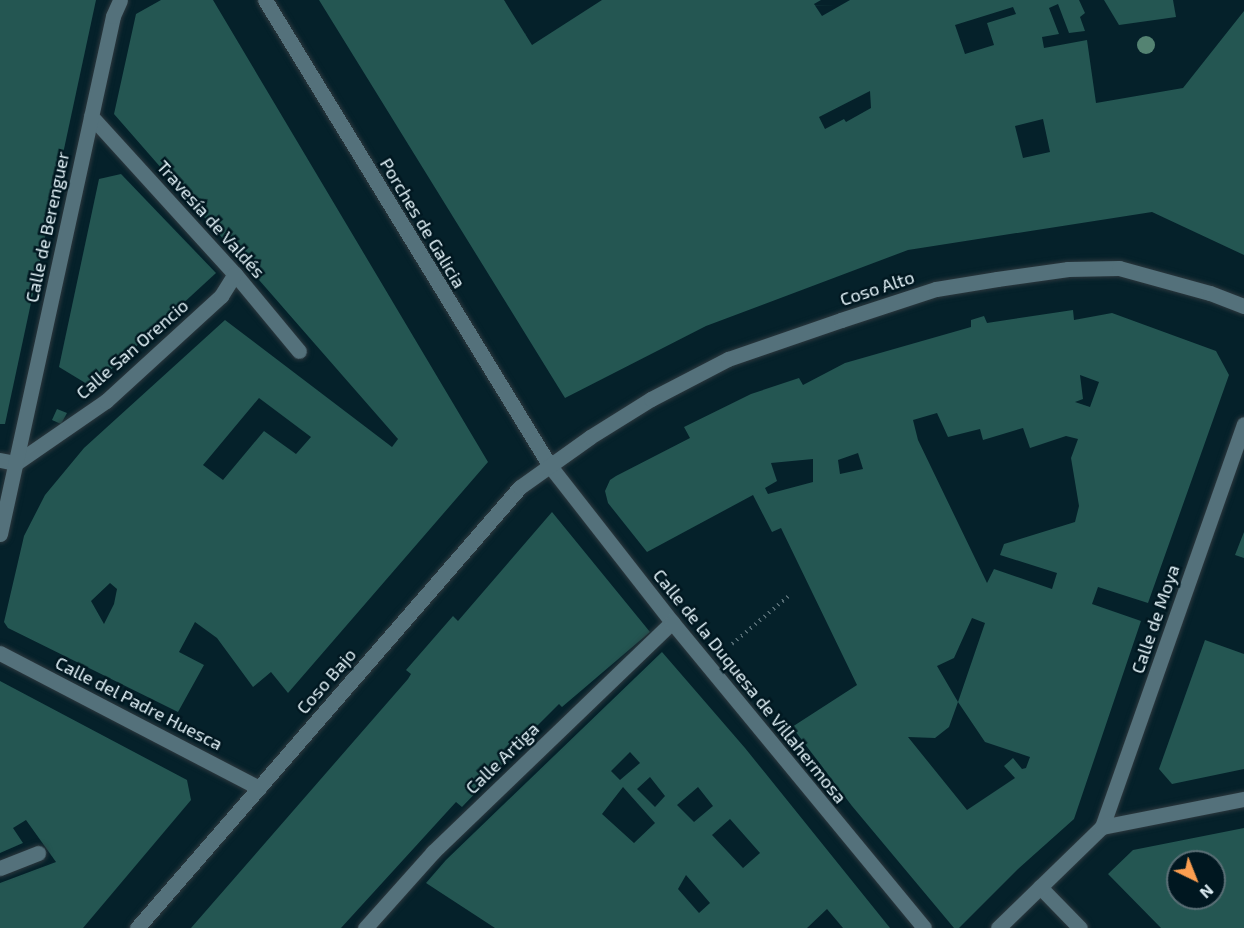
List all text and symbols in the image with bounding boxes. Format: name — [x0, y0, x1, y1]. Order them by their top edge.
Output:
street label: Calle de Berenguer — [20, 150, 74, 304]
street label: Porches de Galicia — [376, 154, 470, 292]
street label: Travesía de Valdés — [152, 156, 270, 282]
street label: Coso Alto — [837, 266, 917, 310]
street label: Calle San Orencio — [71, 294, 193, 404]
street label: Calle de Moya — [1126, 562, 1184, 676]
street label: Calle de la Duquesa de Villahermosa — [649, 564, 851, 808]
street label: Coso Bajo — [292, 644, 360, 718]
street label: Calle del Padre Huesca — [52, 651, 226, 755]
street label: Calle Artiga — [461, 718, 543, 798]
north arrow — [1166, 850, 1226, 910]
text: N — [1197, 881, 1218, 903]

